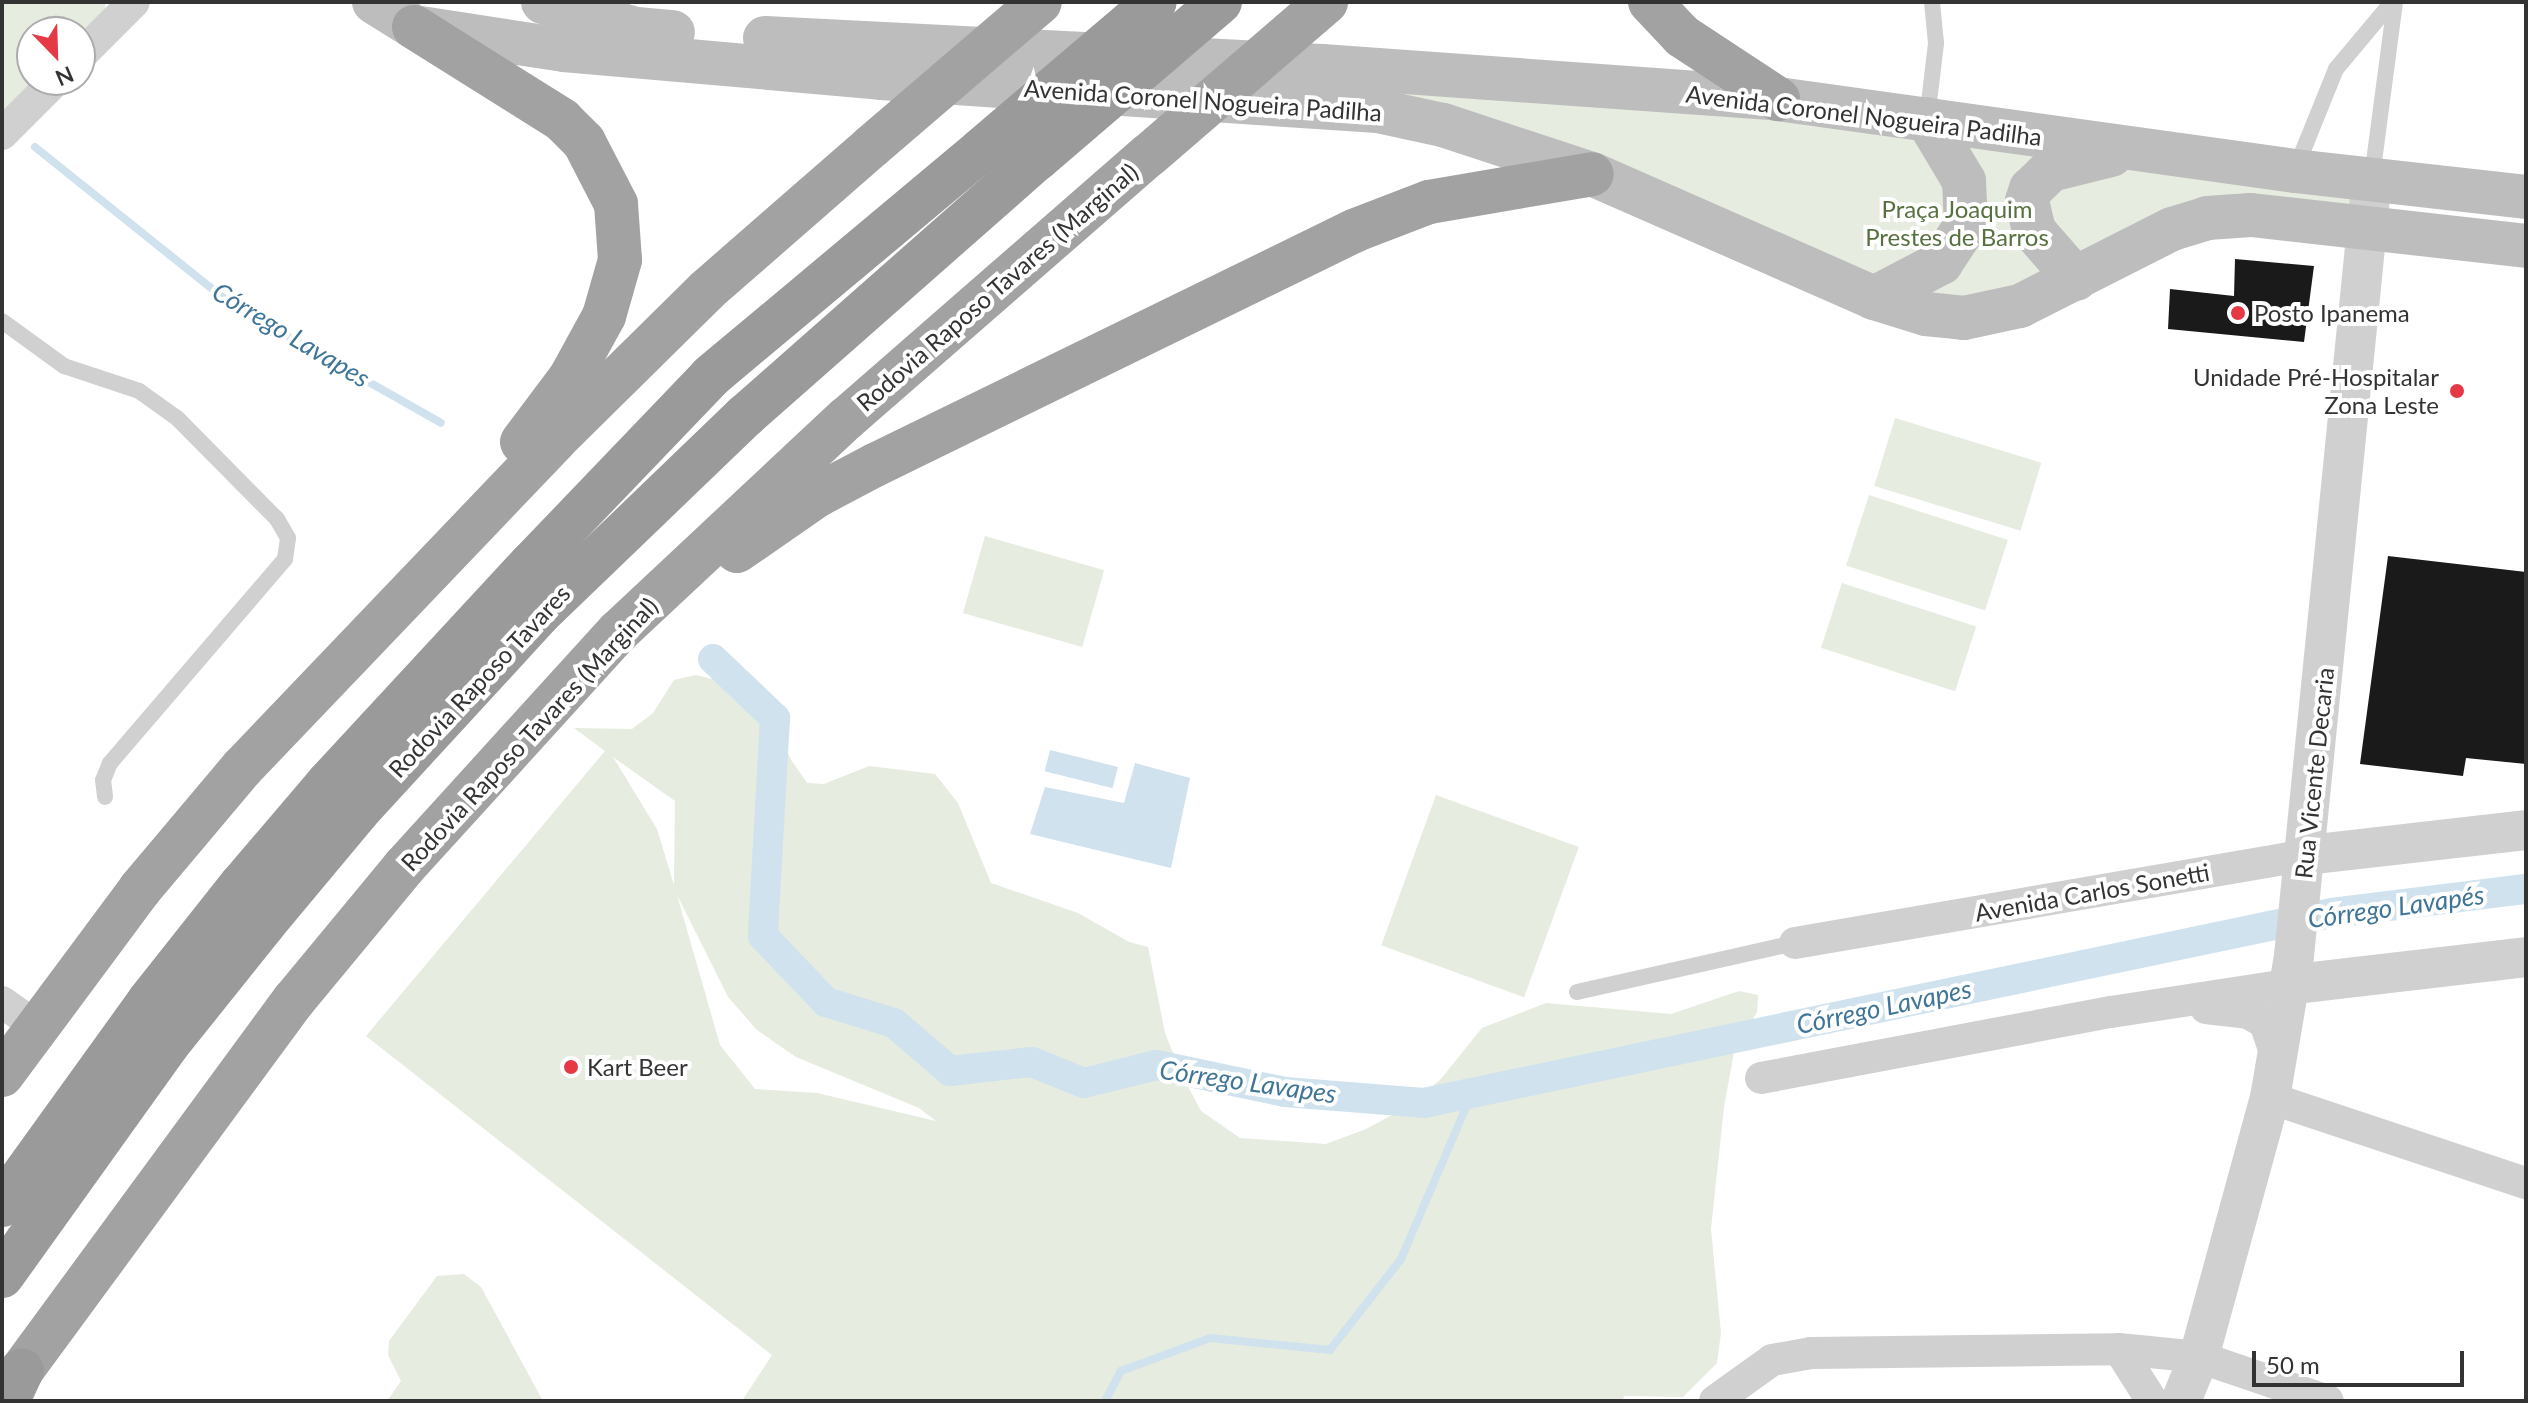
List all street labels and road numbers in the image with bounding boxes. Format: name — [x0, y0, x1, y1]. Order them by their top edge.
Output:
street label: Avenida Coronel Nogueira Padilha — [1023, 73, 1383, 127]
street label: Avenida Coronel Nogueira Padilha — [1684, 79, 2044, 151]
street label: Rodovia Raposo Tavares (Marginal) — [850, 157, 1144, 417]
street label: Rodovia Raposo Tavares — [382, 579, 576, 783]
street label: Rodovia Raposo Tavares (Marginal) — [394, 591, 664, 877]
street label: Rua Vicente Decaria — [2289, 666, 2339, 880]
street label: Avenida Carlos Sonetti — [1972, 857, 2212, 927]

